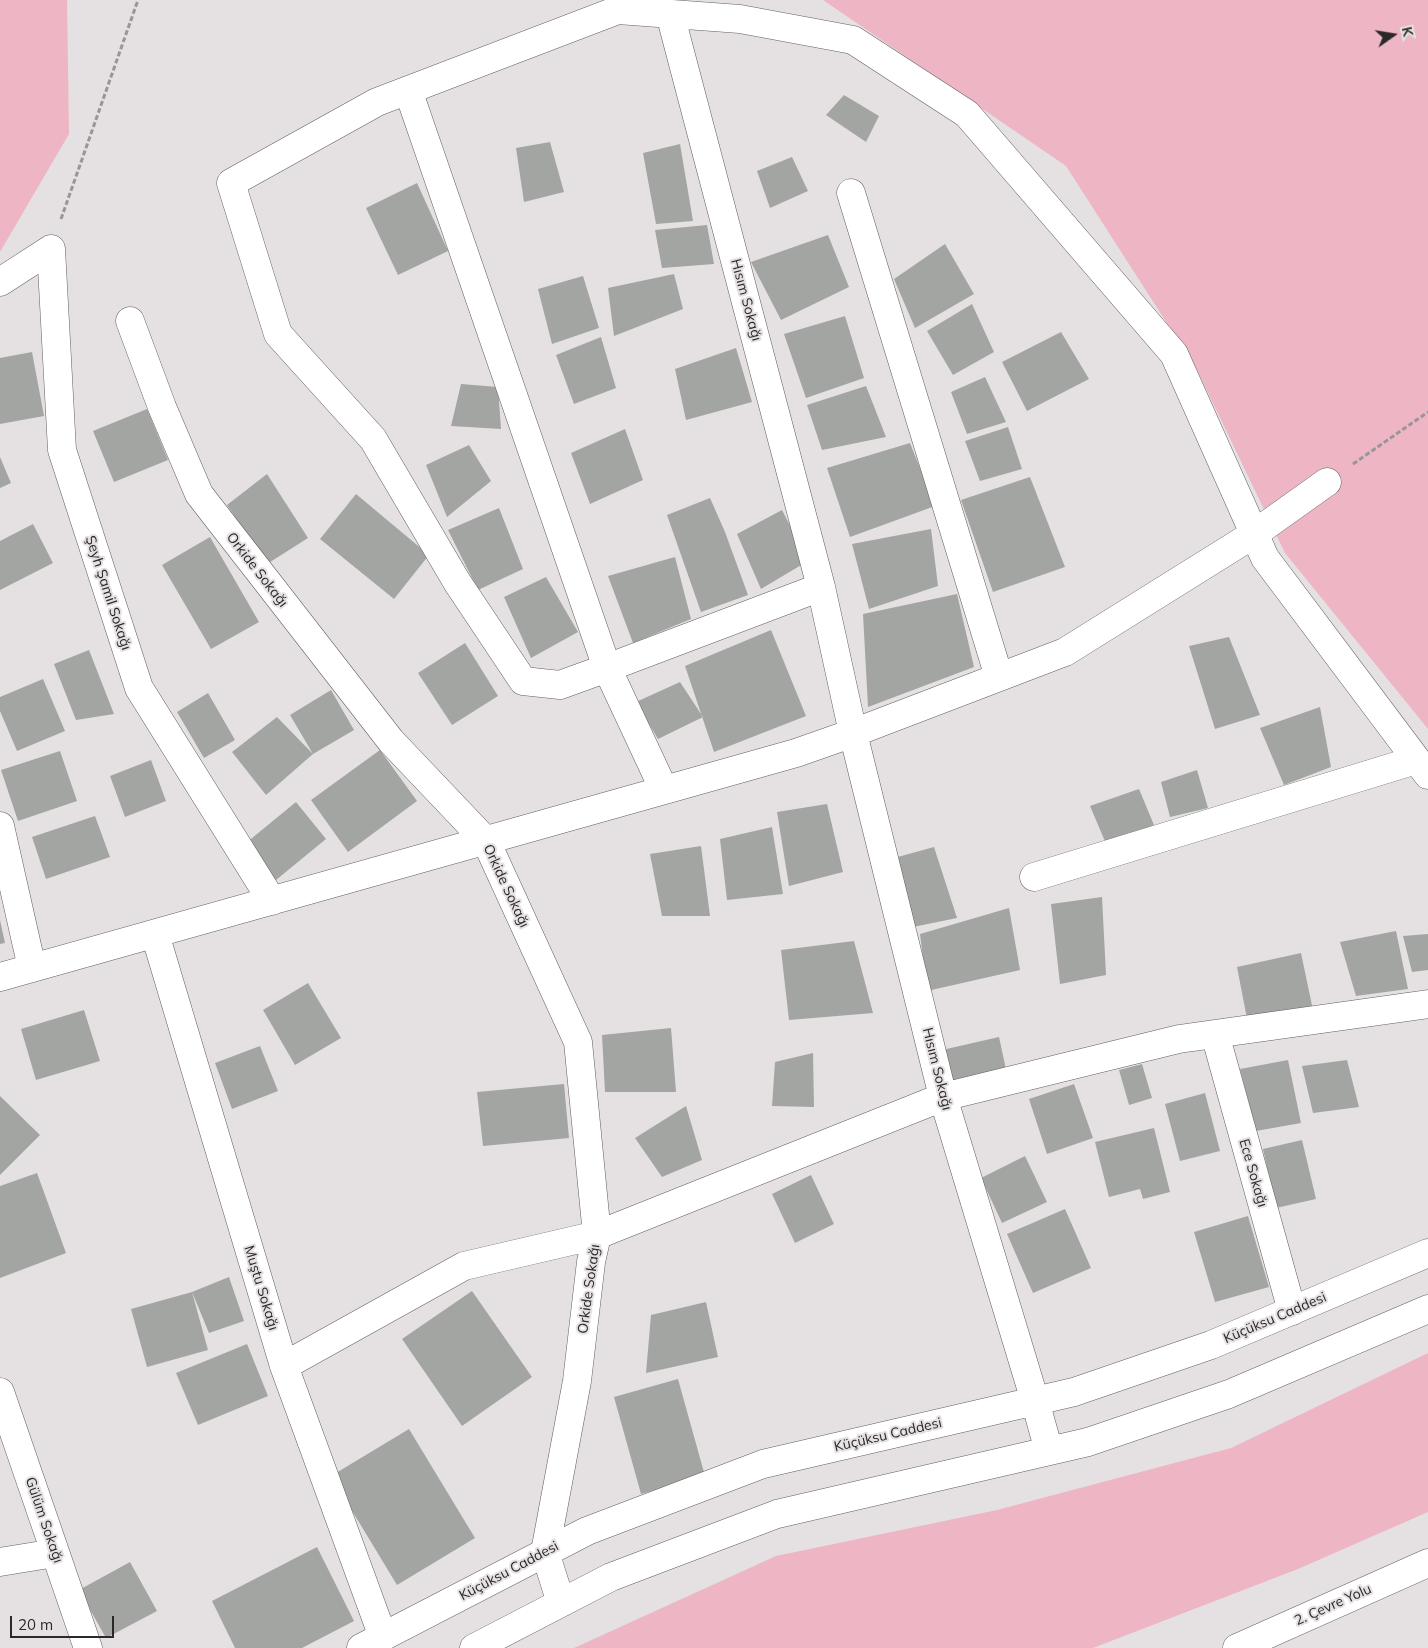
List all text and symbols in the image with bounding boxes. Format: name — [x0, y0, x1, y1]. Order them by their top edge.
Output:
north arrow — [1368, 10, 1418, 60]
text: K — [1398, 25, 1417, 38]
street label: Hısım Sokağı — [727, 257, 765, 343]
street label: Orkide Sokağı — [223, 529, 291, 611]
street label: Şeyh Şamil Sokağı — [82, 534, 134, 652]
street label: Orkide Sokağı — [479, 842, 533, 930]
street label: Hısım Sokağı — [919, 1026, 955, 1112]
street label: Ece Sokağı — [1235, 1137, 1271, 1209]
street label: Orkide Sokağı — [574, 1243, 604, 1335]
street label: Muştu Sokağı — [240, 1244, 282, 1332]
street label: Küçüksu Caddesi — [1221, 1289, 1329, 1347]
street label: Küçüksu Caddesi — [833, 1414, 943, 1456]
street label: Gülüm Sokağı — [21, 1475, 67, 1565]
street label: Küçüksu Caddesi — [456, 1538, 562, 1604]
street label: 2. Çevre Yolu — [1292, 1581, 1374, 1629]
scale bar — [12, 1606, 116, 1638]
text: 20 m — [18, 1615, 53, 1634]

